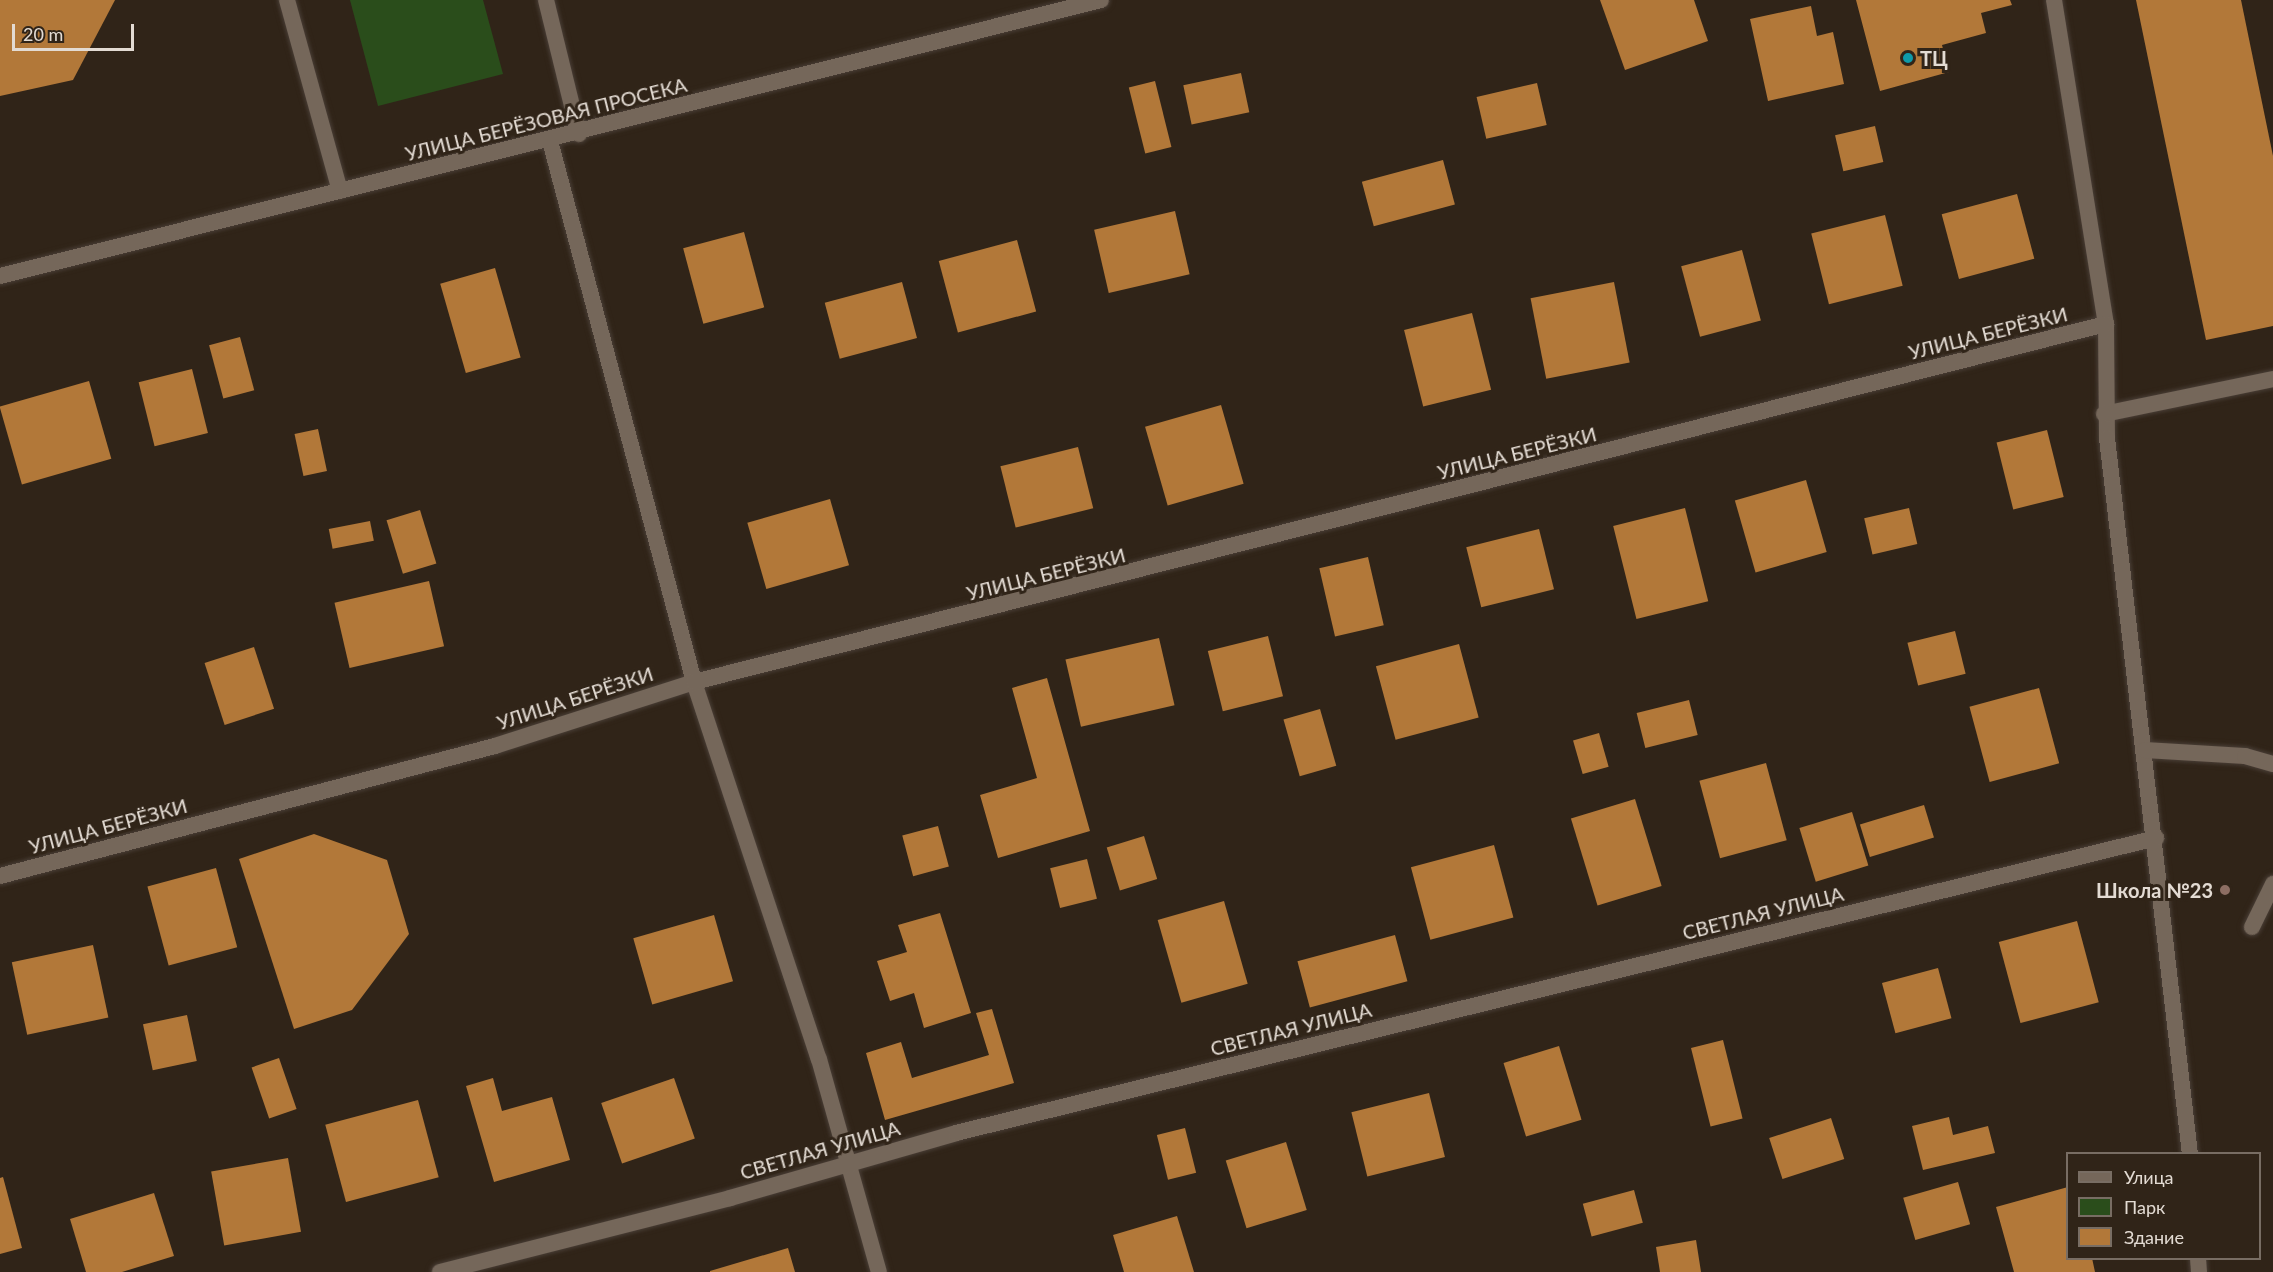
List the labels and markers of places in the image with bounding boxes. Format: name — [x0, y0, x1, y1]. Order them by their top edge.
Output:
place label: ТЦ — [1920, 46, 1948, 70]
marker: ТЦ — [1901, 51, 1915, 65]
place label: Школа №23 — [2096, 878, 2213, 902]
marker: Школа №23 — [2218, 883, 2232, 897]

